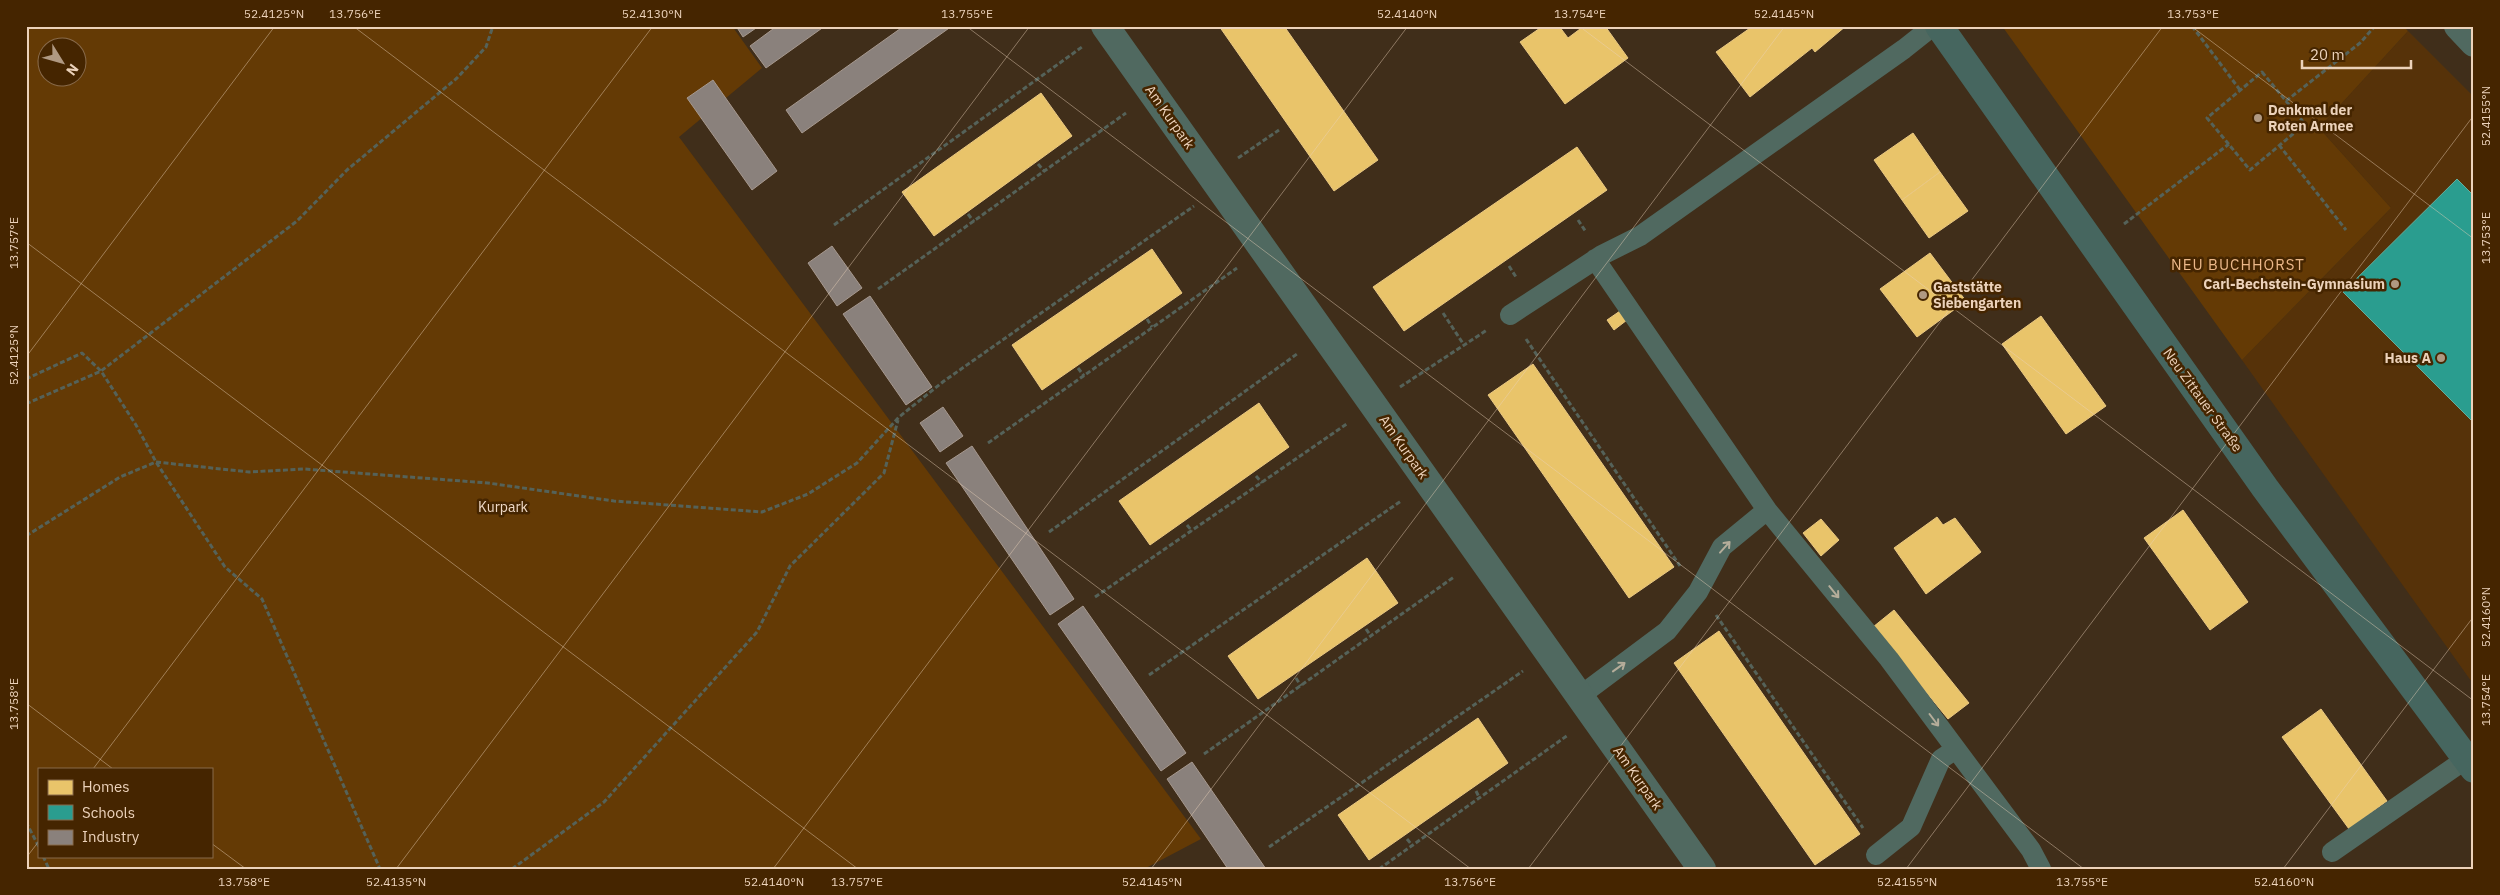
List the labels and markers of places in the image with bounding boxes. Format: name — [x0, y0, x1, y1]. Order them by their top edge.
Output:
place label: Denkmal der Roten Armee — [2268, 101, 2353, 135]
marker: Denkmal der Roten Armee — [2252, 112, 2264, 124]
place label: Carl-Bechstein-Gymnasium — [2203, 275, 2385, 293]
place label: Gaststätte Siebengarten — [1933, 278, 2021, 312]
marker: Carl-Bechstein-Gymnasium — [2389, 278, 2401, 290]
marker: Gaststätte Siebengarten — [1917, 289, 1929, 301]
place label: Haus A — [2385, 349, 2431, 367]
marker: Haus A — [2435, 352, 2447, 364]

